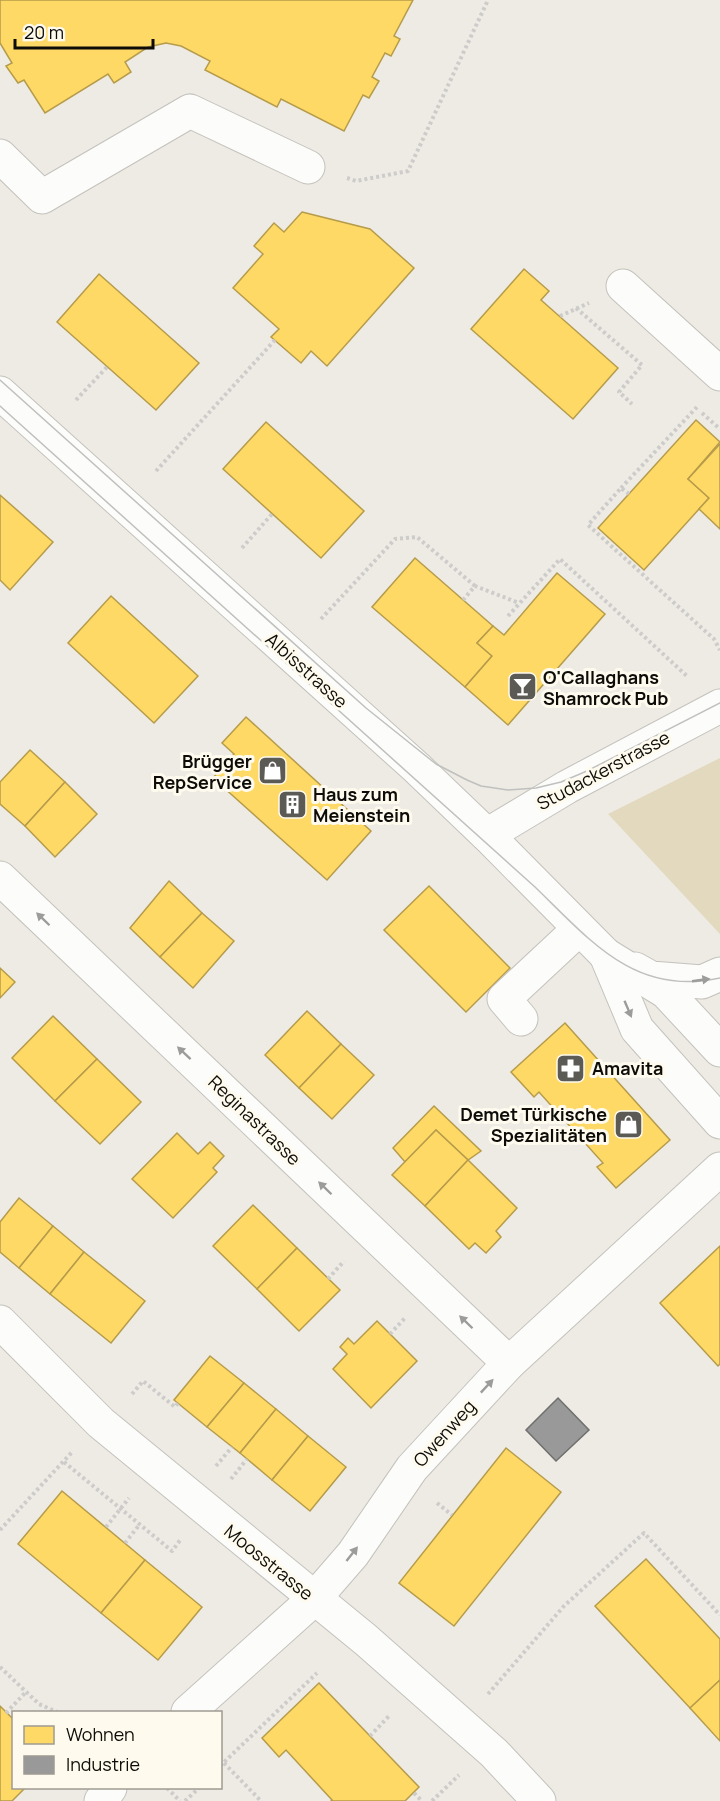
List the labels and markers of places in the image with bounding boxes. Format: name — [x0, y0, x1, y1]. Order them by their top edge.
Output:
place label: O'Callaghans Shamrock Pub — [543, 665, 668, 710]
bar icon: O'Callaghans Shamrock Pub — [506, 671, 538, 703]
place label: Brügger RepService — [153, 749, 252, 794]
shop icon: Brügger RepService — [257, 755, 289, 787]
place label: Haus zum Meienstein — [313, 782, 410, 827]
building icon: Haus zum Meienstein — [276, 788, 308, 820]
pharmacy icon: Amavita — [555, 1052, 587, 1084]
place label: Amavita — [592, 1056, 663, 1080]
place label: Demet Türkische Spezialitäten — [460, 1102, 607, 1147]
shop icon: Demet Türkische Spezialitäten — [612, 1108, 644, 1140]

